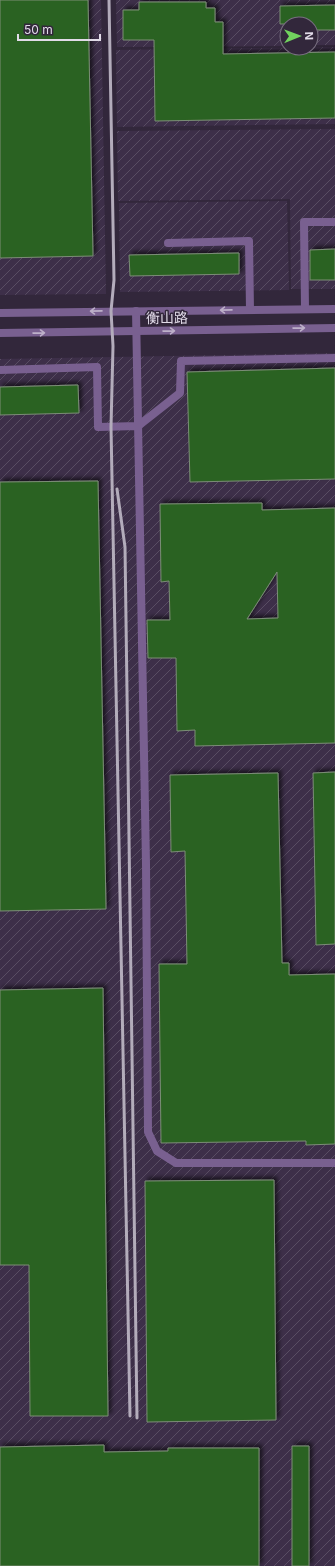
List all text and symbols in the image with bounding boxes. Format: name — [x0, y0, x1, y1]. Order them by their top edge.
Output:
scale bar — [18, 16, 100, 42]
north arrow — [279, 16, 319, 56]
text: 50 m — [24, 22, 53, 37]
text: N — [302, 32, 316, 40]
one-way arrow — [220, 306, 233, 314]
one-way arrow — [90, 308, 103, 315]
street label: 衡山路 — [146, 309, 188, 326]
one-way arrow — [292, 324, 305, 332]
one-way arrow — [162, 327, 175, 335]
one-way arrow — [32, 329, 45, 337]

